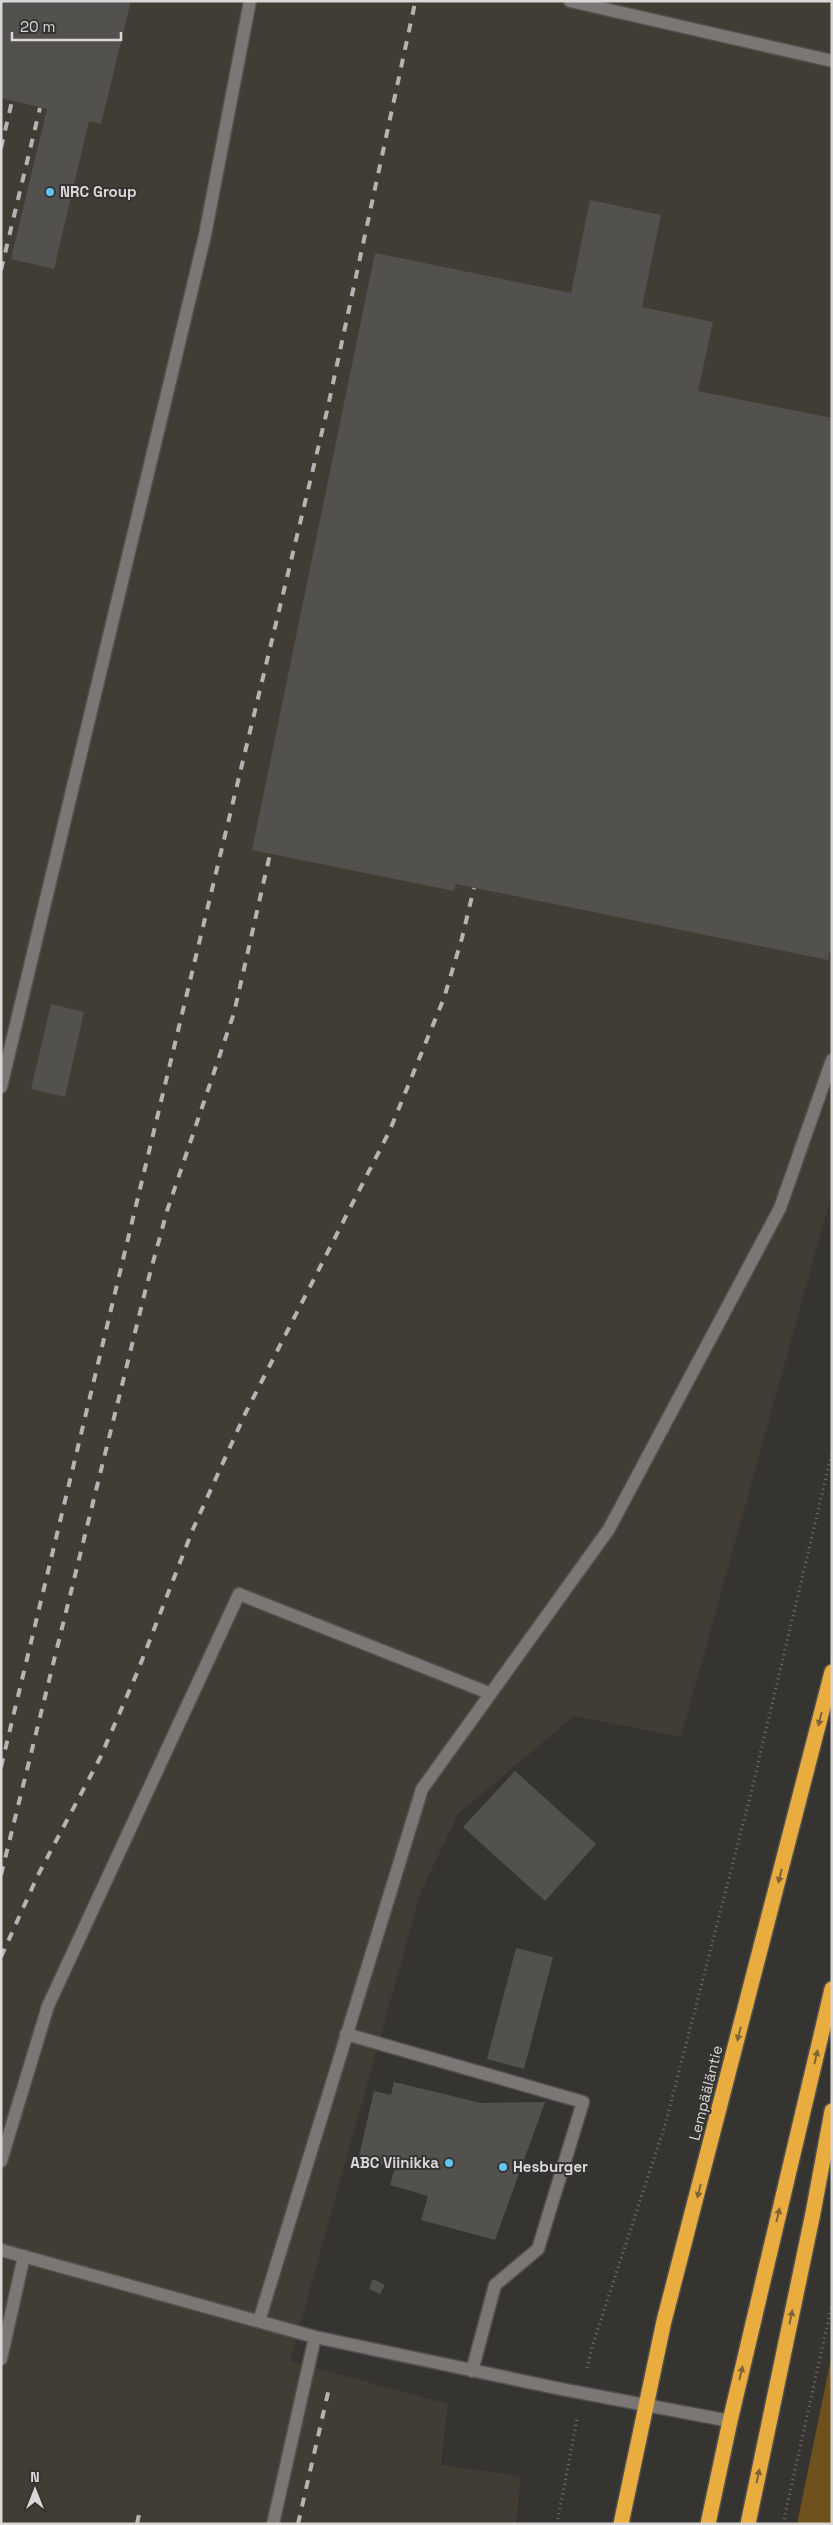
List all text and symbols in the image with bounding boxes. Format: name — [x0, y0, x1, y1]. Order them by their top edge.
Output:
scale bar — [12, 10, 121, 42]
text: 20 m — [20, 17, 55, 36]
place label: NRC Group — [60, 182, 137, 201]
marker: NRC Group — [44, 186, 56, 198]
one-way arrow — [816, 1711, 824, 1726]
one-way arrow — [775, 1869, 783, 1884]
one-way arrow — [735, 2026, 743, 2041]
street label: Lempääläntie — [684, 2043, 727, 2143]
one-way arrow — [812, 2049, 820, 2064]
place label: ABC Viinikka — [350, 2153, 439, 2172]
marker: ABC Viinikka — [443, 2157, 455, 2169]
place label: Hesburger — [513, 2157, 588, 2176]
marker: Hesburger — [497, 2161, 509, 2173]
one-way arrow — [695, 2184, 703, 2199]
one-way arrow — [775, 2207, 783, 2222]
one-way arrow — [787, 2309, 795, 2325]
one-way arrow — [737, 2366, 745, 2381]
north arrow — [10, 2465, 60, 2515]
text: N — [30, 2468, 40, 2486]
one-way arrow — [754, 2468, 762, 2484]

